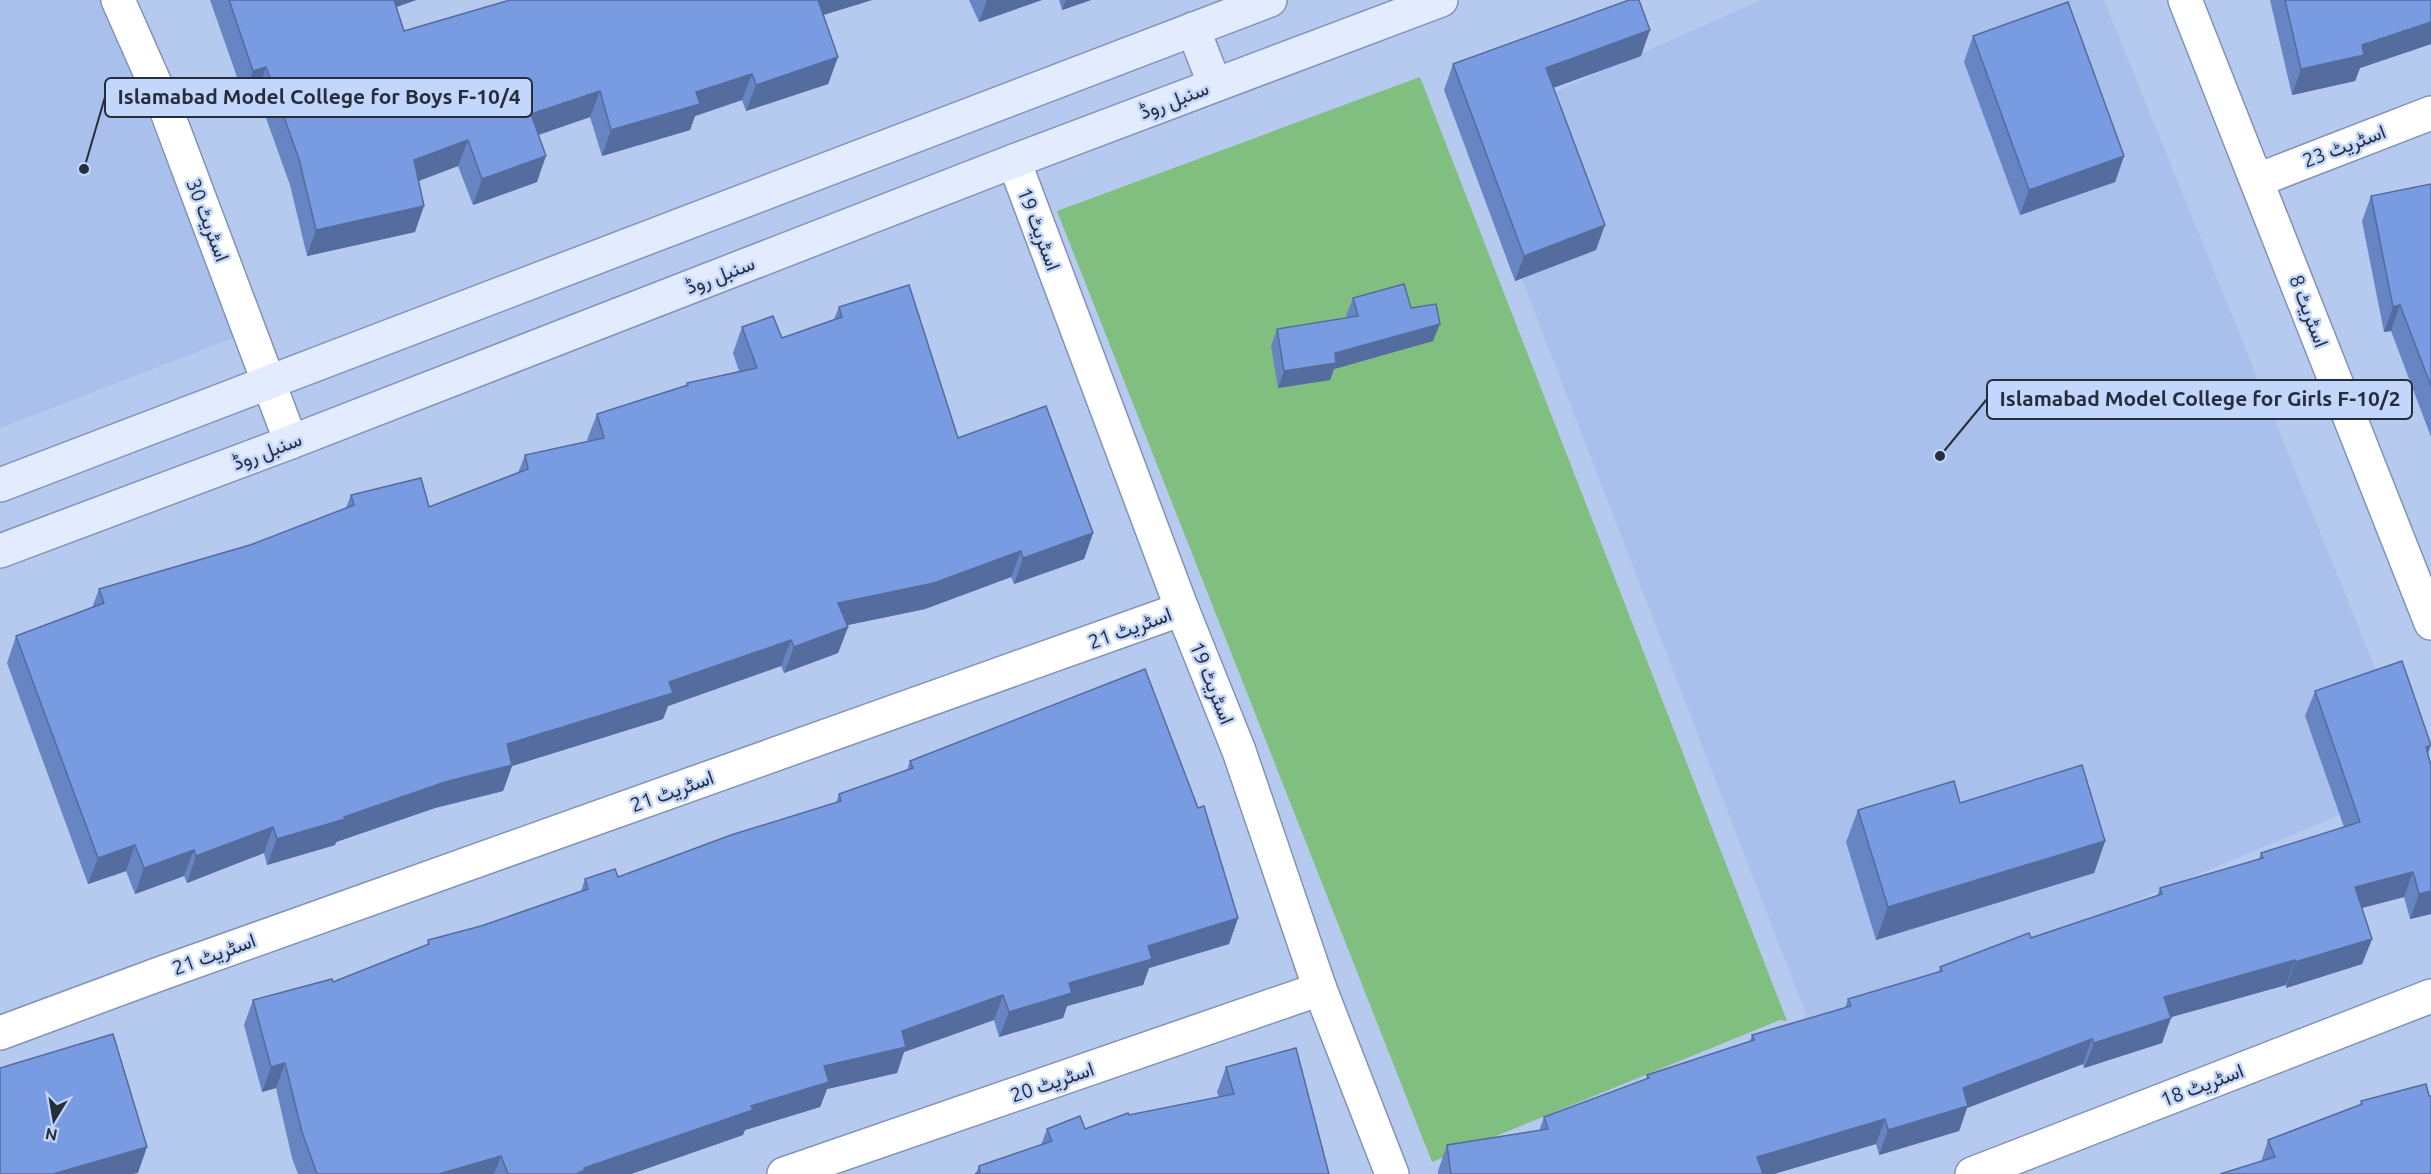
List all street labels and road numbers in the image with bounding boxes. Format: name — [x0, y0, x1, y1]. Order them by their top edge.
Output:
street label: سنبل روڈ — [1136, 76, 1212, 125]
street label: اسٹریٹ 23 — [2299, 119, 2389, 174]
street label: اسٹریٹ 30 — [180, 175, 235, 265]
street label: اسٹریٹ 19 — [1011, 184, 1066, 274]
street label: سنبل روڈ — [682, 251, 758, 300]
street label: اسٹریٹ 8 — [2283, 271, 2334, 351]
street label: سنبل روڈ — [229, 427, 305, 476]
street label: اسٹریٹ 21 — [1085, 602, 1175, 655]
street label: اسٹریٹ 19 — [1184, 638, 1239, 728]
street label: اسٹریٹ 21 — [627, 765, 717, 818]
street label: اسٹریٹ 21 — [169, 928, 259, 981]
street label: اسٹریٹ 20 — [1007, 1057, 1097, 1108]
street label: اسٹریٹ 18 — [2157, 1058, 2247, 1113]

